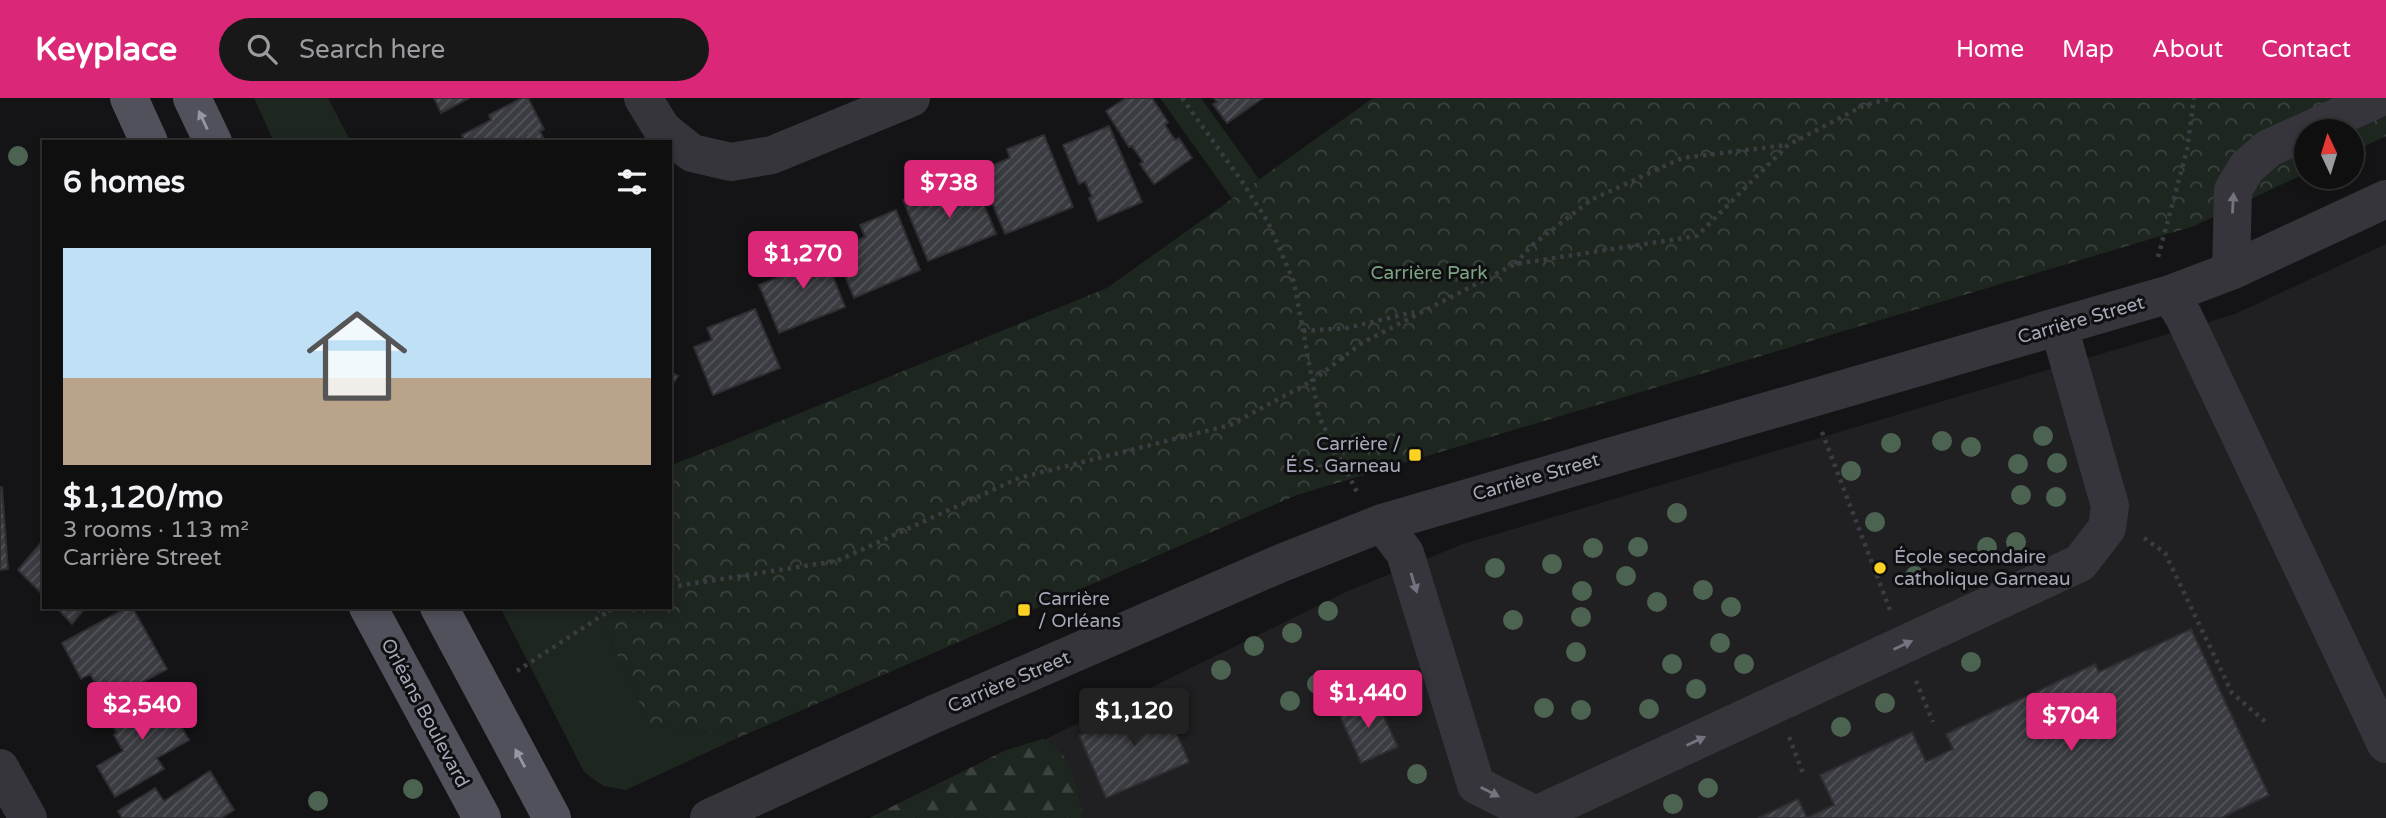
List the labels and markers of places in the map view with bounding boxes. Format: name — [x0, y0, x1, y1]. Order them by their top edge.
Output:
pin: $738 — [908, 160, 990, 220]
pin: $1,270 — [746, 232, 860, 291]
place label: Carrière / É.S. Garneau — [1286, 433, 1401, 477]
marker: Carrière / É.S. Garneau — [1407, 447, 1423, 463]
place label: École secondaire catholique Garneau — [1894, 546, 2071, 590]
marker: École secondaire catholique Garneau — [1872, 560, 1888, 576]
place label: Carrière / Orléans — [1038, 588, 1121, 632]
marker: Carrière / Orléans — [1016, 602, 1032, 618]
pin: $1,440 — [1311, 670, 1425, 730]
pin: $2,540 — [85, 682, 199, 742]
pin: $1,120 — [1077, 688, 1191, 748]
pin: $704 — [2030, 694, 2112, 753]

